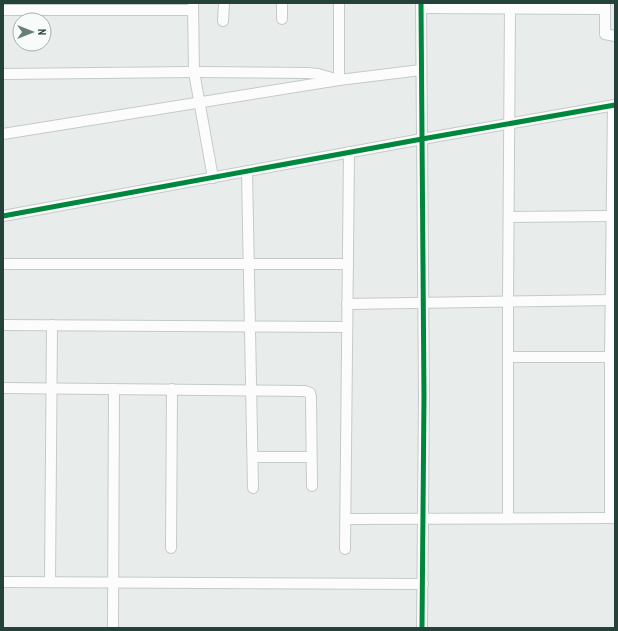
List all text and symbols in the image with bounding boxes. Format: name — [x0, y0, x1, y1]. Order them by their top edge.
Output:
north arrow — [12, 12, 52, 52]
text: N — [35, 29, 49, 35]

